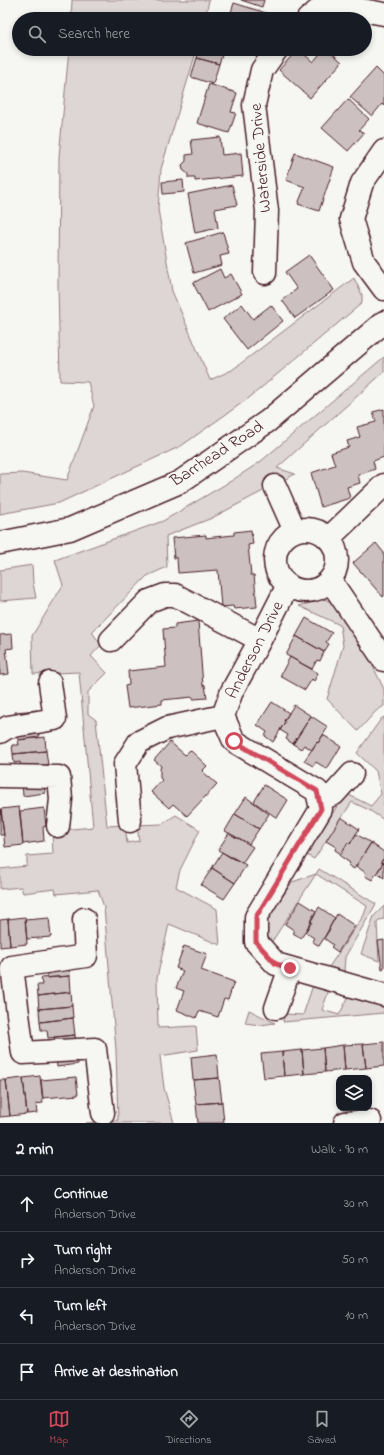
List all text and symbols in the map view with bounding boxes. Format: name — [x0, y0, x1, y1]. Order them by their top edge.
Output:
search box — [12, 12, 372, 56]
icon: search — [26, 23, 48, 45]
text: Search here — [58, 23, 130, 45]
street label: Waterside Drive — [244, 102, 278, 214]
street label: Barrhead Road — [165, 414, 269, 494]
street label: Anderson Drive — [220, 596, 291, 703]
route start — [225, 732, 243, 750]
route end — [281, 959, 299, 977]
map controls — [336, 1075, 372, 1111]
button: layers — [336, 1075, 372, 1111]
text: 2 min — [16, 1137, 53, 1162]
text: Walk · 90 m — [311, 1140, 368, 1159]
text: Continue — [54, 1183, 108, 1205]
icon: ahead — [16, 1193, 38, 1215]
text: 30 m — [344, 1194, 368, 1213]
text: Anderson Drive — [54, 1205, 136, 1224]
text: Turn right — [54, 1239, 112, 1261]
icon: right — [16, 1249, 38, 1271]
text: 50 m — [342, 1250, 368, 1269]
text: Anderson Drive — [54, 1261, 136, 1280]
text: Turn left — [54, 1295, 107, 1317]
icon: left — [16, 1305, 38, 1327]
text: 10 m — [345, 1306, 368, 1325]
text: Anderson Drive — [54, 1317, 136, 1336]
icon: arrive — [16, 1361, 38, 1383]
text: Arrive at destination — [54, 1361, 178, 1383]
tab: Map — [48, 1408, 70, 1448]
tab: Directions — [166, 1408, 211, 1448]
tab: Saved — [307, 1408, 336, 1448]

